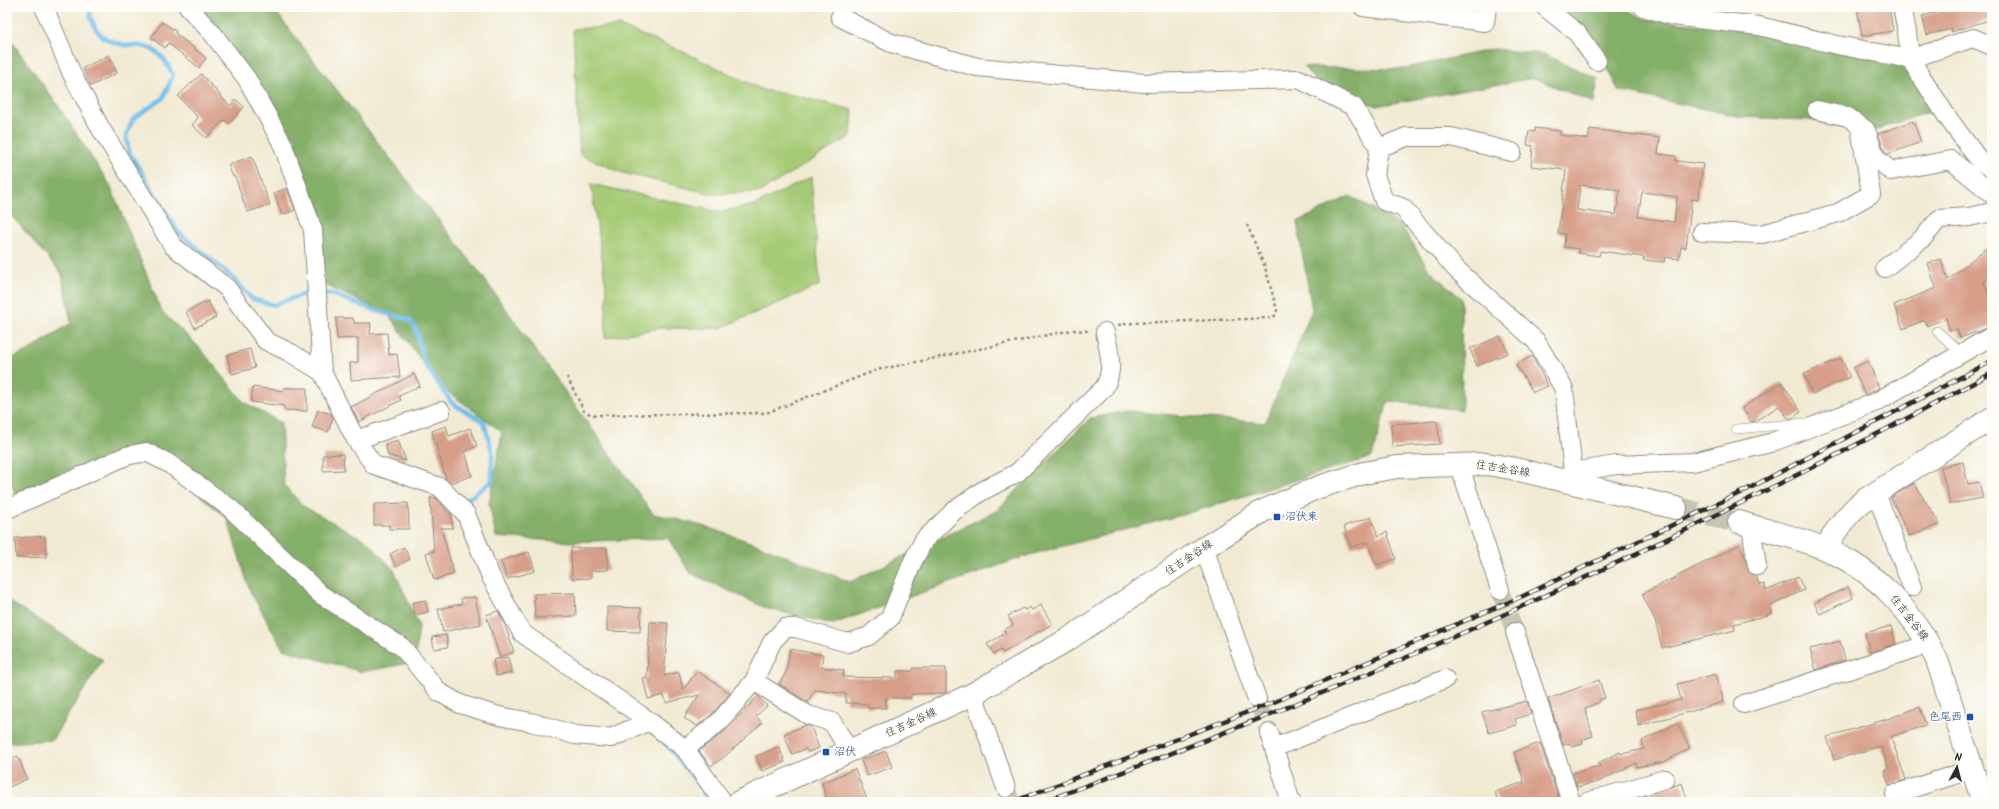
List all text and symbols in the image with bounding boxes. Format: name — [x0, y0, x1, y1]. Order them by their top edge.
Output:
street label: 住吉金谷線 — [1474, 456, 1532, 482]
place label: 沼伏東 — [1285, 508, 1318, 526]
marker: 沼伏東 — [1272, 512, 1282, 522]
street label: 住吉金谷線 — [1161, 535, 1217, 581]
street label: 住吉金谷線 — [1885, 591, 1933, 645]
street label: 住吉金谷線 — [882, 703, 940, 743]
place label: 色尾西 — [1929, 708, 1962, 726]
marker: 色尾西 — [1965, 712, 1975, 722]
place label: 沼伏 — [834, 743, 856, 761]
marker: 沼伏 — [821, 747, 831, 757]
north arrow — [1937, 747, 1977, 787]
text: N — [1954, 749, 1963, 767]

